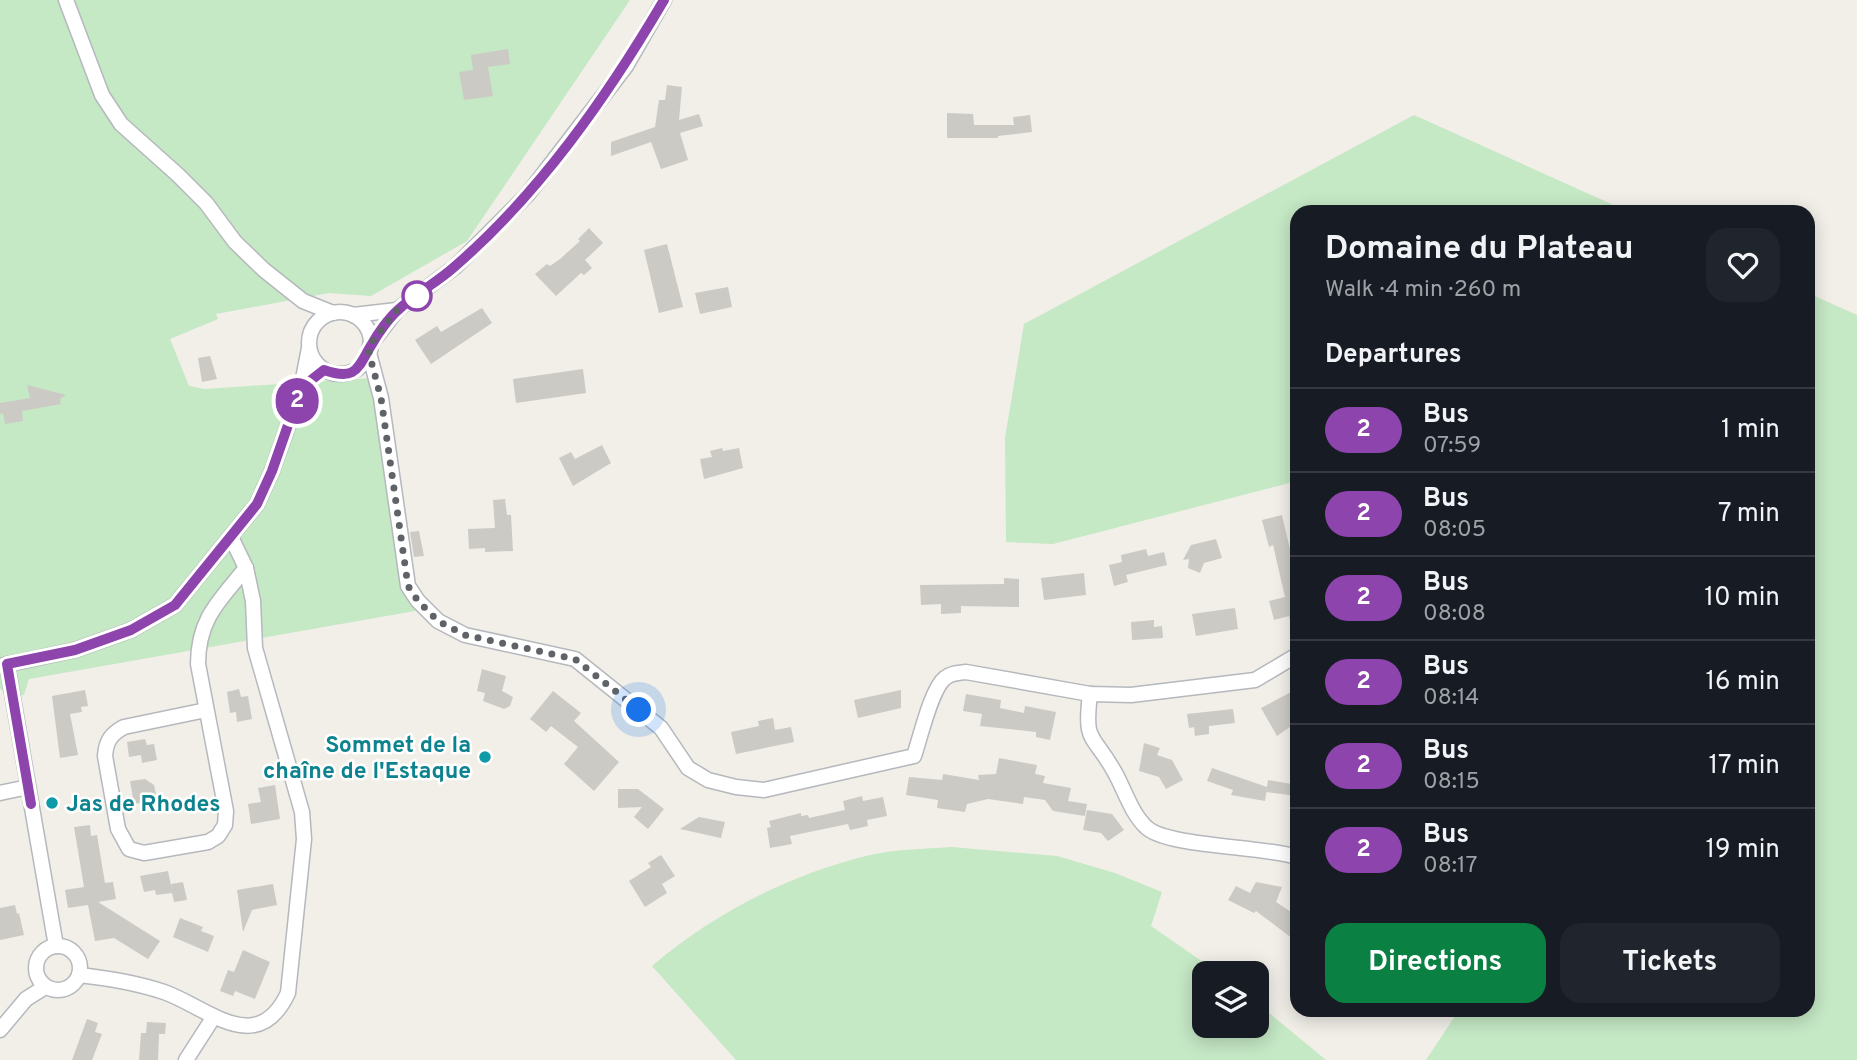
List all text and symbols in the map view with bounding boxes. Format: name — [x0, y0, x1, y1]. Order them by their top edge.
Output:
button: heart — [1706, 228, 1780, 302]
text: Domaine du Plateau — [1325, 229, 1634, 271]
text: Walk · 4 min · 260 m — [1325, 276, 1521, 305]
unlabelled marker — [402, 281, 432, 311]
text: Departures — [1325, 339, 1462, 372]
line badge: 2 — [274, 378, 320, 424]
text: 2 — [290, 386, 304, 416]
text: Bus — [1423, 399, 1469, 432]
text: 1 min — [1721, 414, 1780, 447]
text: 2 — [1356, 415, 1371, 445]
text: 07:59 — [1423, 432, 1481, 461]
text: Bus — [1423, 483, 1469, 516]
text: 7 min — [1718, 498, 1780, 531]
text: 2 — [1356, 499, 1371, 529]
text: 08:05 — [1423, 516, 1486, 545]
text: Bus — [1423, 567, 1469, 600]
text: 10 min — [1704, 582, 1780, 615]
text: 2 — [1356, 583, 1371, 613]
text: 08:08 — [1423, 600, 1486, 629]
text: Bus — [1423, 651, 1469, 684]
text: 16 min — [1705, 666, 1780, 699]
text: 2 — [1356, 667, 1371, 697]
text: 08:14 — [1423, 684, 1479, 713]
your location — [621, 692, 656, 727]
place label: Sommet de la chaîne de l'Estaque — [263, 732, 471, 787]
text: Bus — [1423, 735, 1469, 768]
marker: Sommet de la chaîne de l'Estaque — [477, 749, 493, 765]
text: 17 min — [1708, 750, 1780, 783]
text: 2 — [1356, 751, 1371, 781]
text: 08:15 — [1423, 768, 1480, 797]
place label: Jas de Rhodes — [66, 791, 220, 820]
marker: Jas de Rhodes — [44, 795, 60, 811]
text: Bus — [1423, 819, 1469, 852]
text: 19 min — [1705, 834, 1780, 867]
text: 2 — [1356, 835, 1371, 865]
text: 08:17 — [1423, 852, 1478, 881]
button: Directions — [1325, 923, 1546, 1003]
button: Tickets — [1560, 923, 1780, 1003]
map controls — [1192, 961, 1269, 1038]
button: layers — [1192, 961, 1269, 1038]

